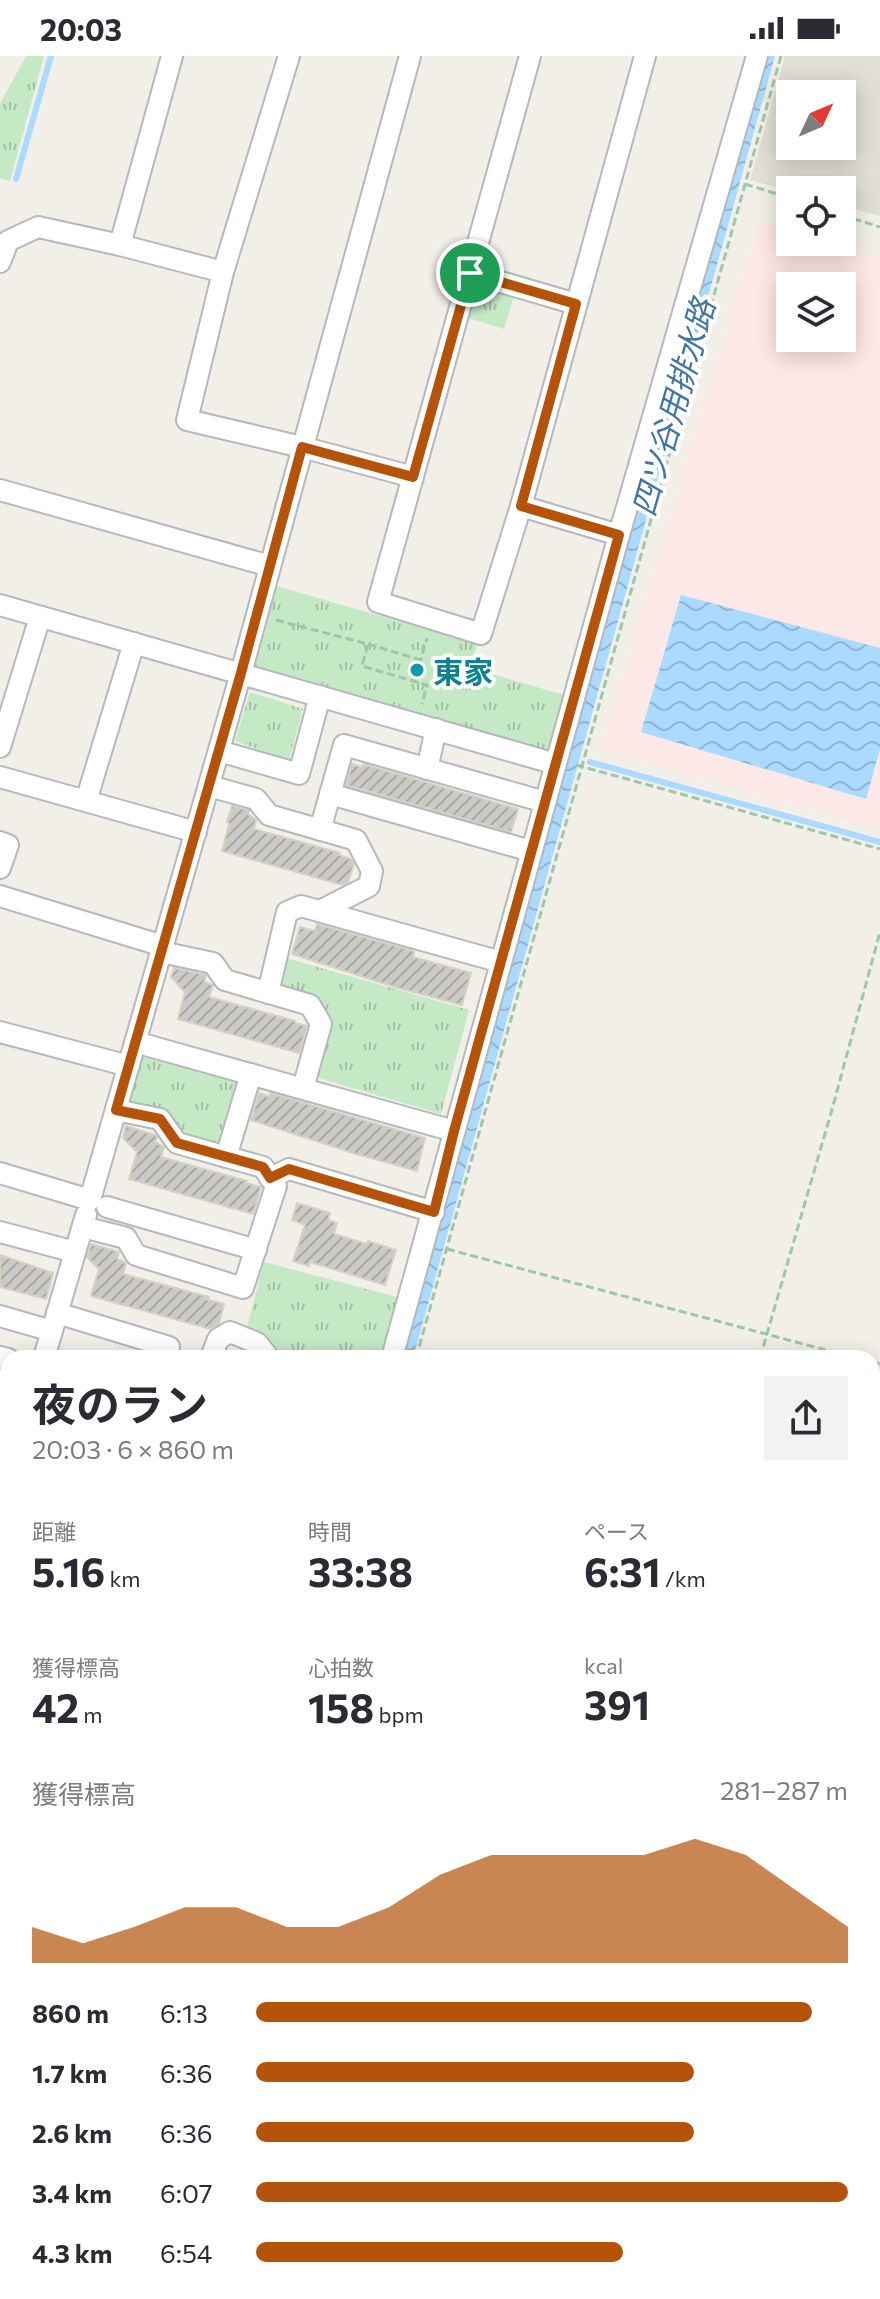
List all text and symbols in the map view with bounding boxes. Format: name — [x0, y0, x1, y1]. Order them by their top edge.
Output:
text: 20:03 — [40, 10, 122, 47]
north arrow — [776, 80, 856, 160]
map controls — [776, 80, 856, 352]
button: locate — [776, 176, 856, 256]
pin — [436, 239, 504, 307]
icon: arrive — [448, 251, 492, 295]
button: layers — [776, 272, 856, 352]
water label: 四ツ谷用排水路 — [622, 291, 723, 520]
place label: 東家 — [433, 652, 493, 689]
marker: 東家 — [408, 661, 426, 679]
text: 夜のラン — [32, 1376, 208, 1430]
button: share — [764, 1376, 848, 1460]
text: 20:03 · 6 × 860 m — [32, 1433, 234, 1464]
text: 距離 — [32, 1518, 76, 1545]
text: 時間 — [308, 1518, 352, 1545]
text: ペース — [584, 1518, 649, 1545]
text: 5.16 — [32, 1546, 105, 1595]
text: 33:38 — [308, 1546, 413, 1595]
text: 6:31 — [584, 1546, 661, 1595]
text: km — [105, 1565, 141, 1592]
text: /km — [661, 1565, 706, 1592]
text: kcal — [584, 1652, 623, 1679]
text: 獲得標高 — [32, 1654, 120, 1681]
text: 心拍数 — [308, 1654, 374, 1681]
text: 391 — [584, 1679, 650, 1728]
text: 42 — [32, 1682, 79, 1731]
text: 158 — [308, 1682, 374, 1731]
text: m — [79, 1701, 102, 1728]
text: bpm — [374, 1701, 424, 1728]
text: 281–287 m — [720, 1774, 848, 1805]
text: 獲得標高 — [32, 1778, 136, 1809]
text: 860 m — [32, 1997, 109, 2028]
text: 6:13 — [160, 1997, 208, 2028]
text: 1.7 km — [32, 2057, 107, 2088]
text: 6:36 — [160, 2057, 213, 2088]
text: 2.6 km — [32, 2117, 112, 2148]
text: 6:36 — [160, 2117, 213, 2148]
text: 3.4 km — [32, 2177, 112, 2208]
text: 6:07 — [160, 2177, 213, 2208]
text: 4.3 km — [32, 2237, 112, 2268]
text: 6:54 — [160, 2237, 212, 2268]

